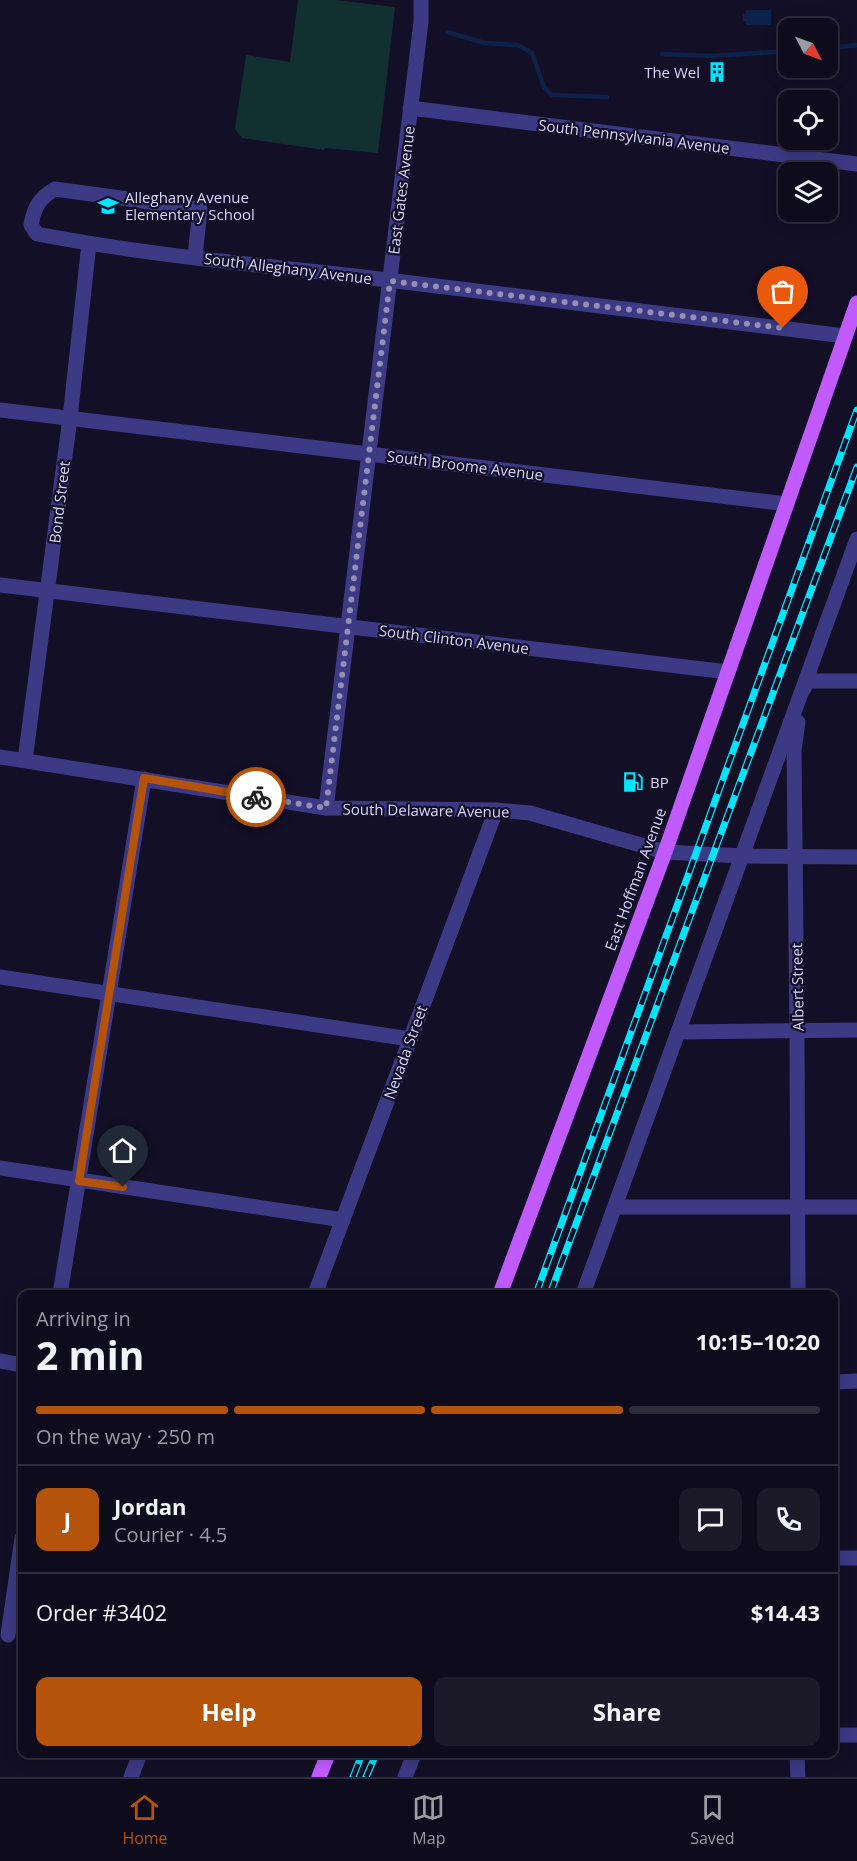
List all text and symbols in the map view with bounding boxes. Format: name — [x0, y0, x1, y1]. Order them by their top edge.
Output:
north arrow — [778, 18, 838, 78]
map controls — [778, 18, 838, 222]
building icon: The Wel — [705, 60, 729, 84]
place label: The Wel — [644, 62, 700, 82]
button: locate — [778, 90, 838, 150]
street label: South Pennsylvania Avenue — [537, 114, 731, 158]
street label: East Gates Avenue — [383, 125, 419, 255]
button: layers — [778, 162, 838, 222]
place label: Alleghany Avenue Elementary School — [125, 187, 255, 224]
school or university icon: Alleghany Avenue Elementary School — [96, 194, 120, 218]
street label: South Alleghany Avenue — [203, 248, 373, 288]
pin — [757, 266, 808, 328]
icon: bag — [766, 275, 799, 308]
street label: South Broome Avenue — [386, 445, 544, 485]
street label: Bond Street — [44, 460, 74, 544]
street label: South Clinton Avenue — [378, 620, 530, 658]
courier — [226, 767, 286, 827]
fuel station icon: BP — [621, 770, 645, 794]
place label: BP — [650, 772, 669, 792]
icon: bike — [240, 781, 273, 814]
street label: South Delaware Avenue — [342, 799, 510, 821]
street label: East Hoffman Avenue — [600, 805, 670, 953]
street label: Albert Street — [786, 943, 808, 1031]
street label: Nevada Street — [379, 1002, 431, 1102]
pin — [97, 1125, 148, 1187]
icon: home — [106, 1134, 139, 1167]
text: Arriving in — [36, 1305, 131, 1332]
text: 10:15–10:20 — [696, 1326, 820, 1356]
text: 2 min — [36, 1328, 144, 1381]
text: On the way · 250 m — [36, 1423, 215, 1450]
button: chat — [679, 1488, 742, 1551]
button: phone — [757, 1488, 820, 1551]
text: Jordan — [114, 1491, 187, 1521]
text: J — [64, 1504, 71, 1534]
text: Courier · 4.5 — [114, 1521, 227, 1548]
text: Order #3402 — [36, 1597, 167, 1627]
text: $14.43 — [751, 1597, 820, 1627]
button: Help — [36, 1677, 422, 1746]
button: Share — [434, 1677, 820, 1746]
tab: Home — [122, 1791, 168, 1849]
tab: Map — [412, 1791, 445, 1849]
tab: Saved — [690, 1791, 735, 1849]

